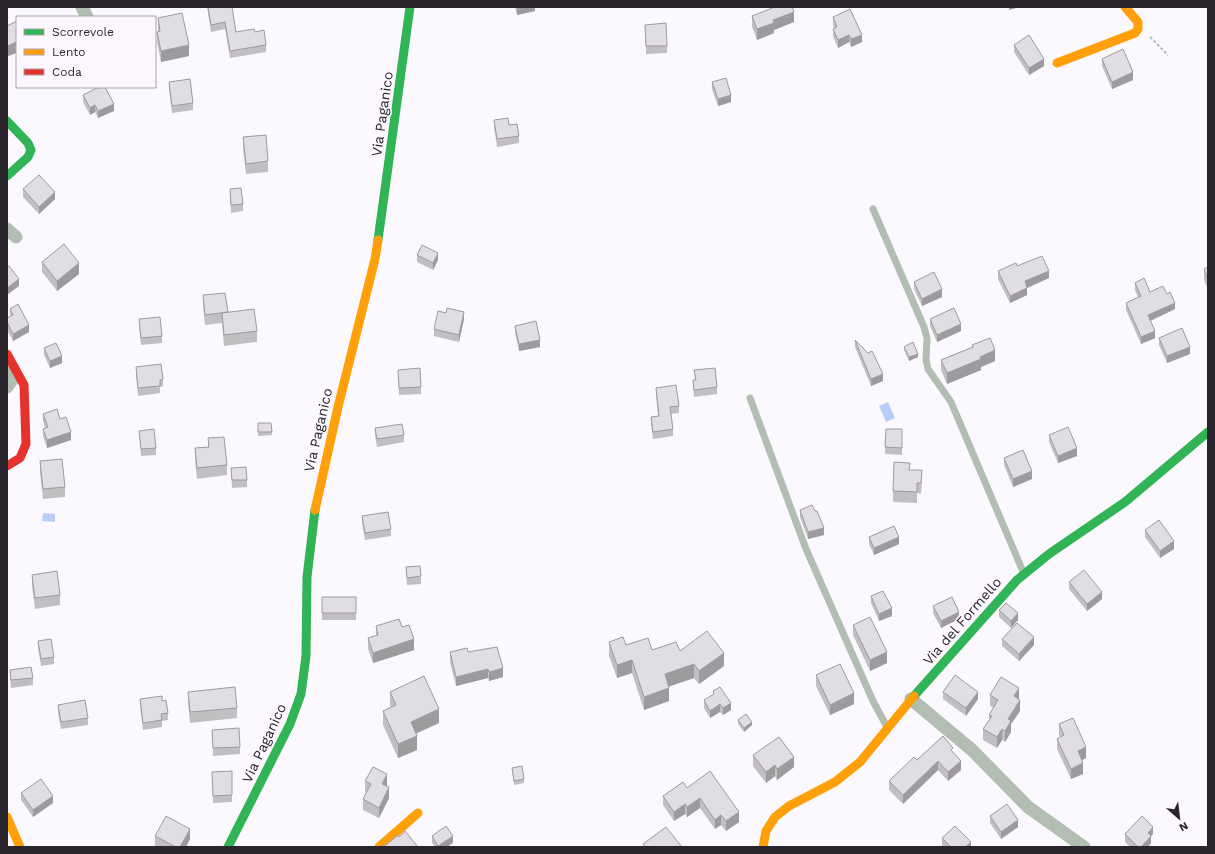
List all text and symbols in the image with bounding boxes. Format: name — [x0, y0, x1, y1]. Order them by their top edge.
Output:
legend — [16, 16, 156, 88]
text: Scorrevole — [52, 25, 114, 39]
text: Lento — [52, 45, 86, 59]
text: Coda — [52, 65, 82, 79]
street label: Via Paganico — [368, 70, 396, 158]
street label: Via Paganico — [301, 386, 335, 474]
street label: Via del Formello — [920, 574, 1004, 668]
street label: Via Paganico — [239, 701, 289, 785]
north arrow — [1159, 798, 1199, 838]
text: N — [1177, 819, 1190, 834]

